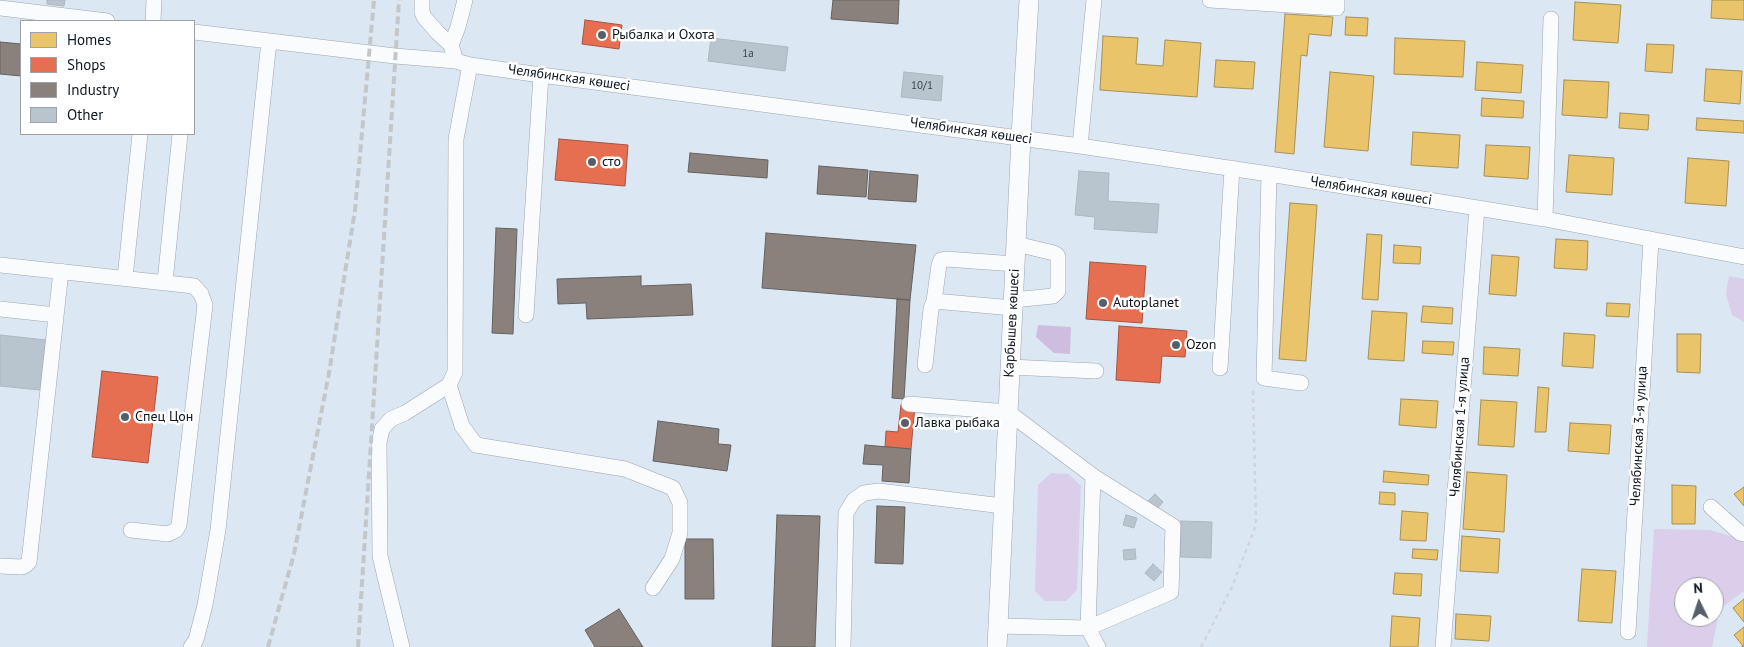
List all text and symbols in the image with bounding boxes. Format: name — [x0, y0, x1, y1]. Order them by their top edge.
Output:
legend — [20, 20, 195, 135]
place label: Рыбалка и Охота — [612, 27, 715, 43]
marker: Рыбалка и Охота — [596, 29, 608, 41]
text: Homes — [67, 30, 111, 49]
house number: 1а — [742, 47, 754, 61]
text: Shops — [67, 55, 106, 74]
street label: Челябинская көшесі — [507, 61, 631, 95]
house number: 10/1 — [911, 79, 933, 93]
text: Industry — [67, 80, 119, 99]
text: Other — [67, 105, 103, 124]
street label: Челябинская көшесі — [909, 114, 1033, 148]
place label: сто — [602, 154, 621, 170]
marker: сто — [586, 156, 598, 168]
street label: Челябинская көшесі — [1309, 173, 1433, 209]
street label: Карбышев көшесі — [1001, 268, 1023, 378]
place label: Autoplanet — [1113, 295, 1179, 311]
marker: Autoplanet — [1097, 297, 1109, 309]
place label: Ozon — [1186, 337, 1216, 353]
marker: Ozon — [1170, 339, 1182, 351]
street label: Челябинская 1-я улица — [1447, 356, 1473, 498]
street label: Челябинская 3-я улица — [1627, 365, 1651, 507]
place label: Спец Цон — [135, 409, 193, 425]
marker: Спец Цон — [119, 411, 131, 423]
place label: Лавка рыбака — [915, 415, 1000, 431]
marker: Лавка рыбака — [899, 417, 911, 429]
north arrow — [1674, 577, 1724, 627]
text: N — [1693, 579, 1703, 597]

